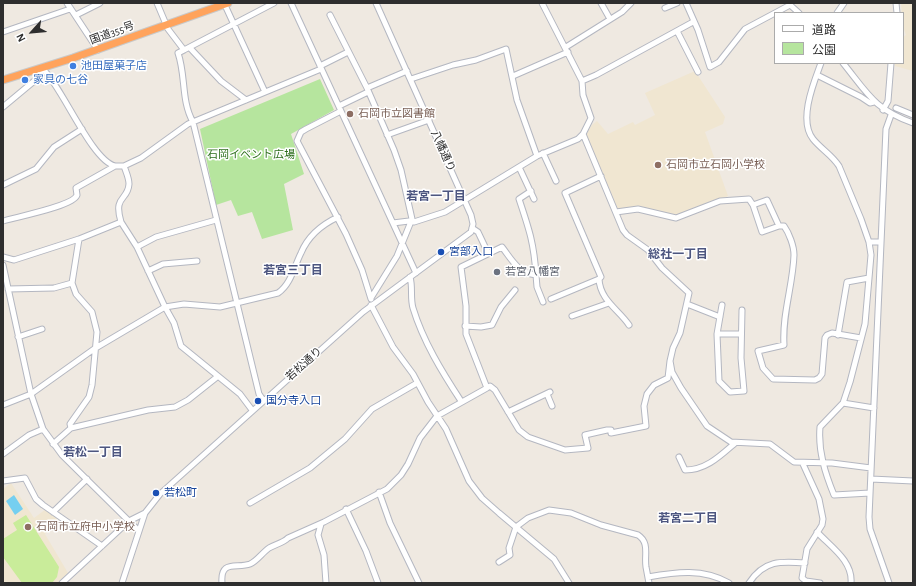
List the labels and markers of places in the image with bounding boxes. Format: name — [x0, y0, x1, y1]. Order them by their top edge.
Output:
place label: 池田屋菓子店 — [81, 59, 147, 73]
marker: 池田屋菓子店 — [68, 61, 78, 71]
place label: 家具の七谷 — [33, 73, 88, 87]
marker: 家具の七谷 — [20, 75, 30, 85]
place label: 石岡市立図書館 — [358, 107, 435, 121]
marker: 石岡市立図書館 — [345, 109, 355, 119]
place label: 石岡市立石岡小学校 — [666, 158, 765, 172]
marker: 石岡市立石岡小学校 — [653, 160, 663, 170]
place label: 宮部入口 — [449, 245, 493, 259]
marker: 宮部入口 — [436, 247, 446, 257]
place label: 若宮八幡宮 — [505, 265, 560, 279]
marker: 若宮八幡宮 — [492, 267, 502, 277]
place label: 国分寺入口 — [266, 394, 321, 408]
marker: 国分寺入口 — [253, 396, 263, 406]
place label: 若松町 — [164, 486, 197, 500]
marker: 若松町 — [151, 488, 161, 498]
place label: 石岡市立府中小学校 — [36, 520, 135, 534]
marker: 石岡市立府中小学校 — [23, 522, 33, 532]

